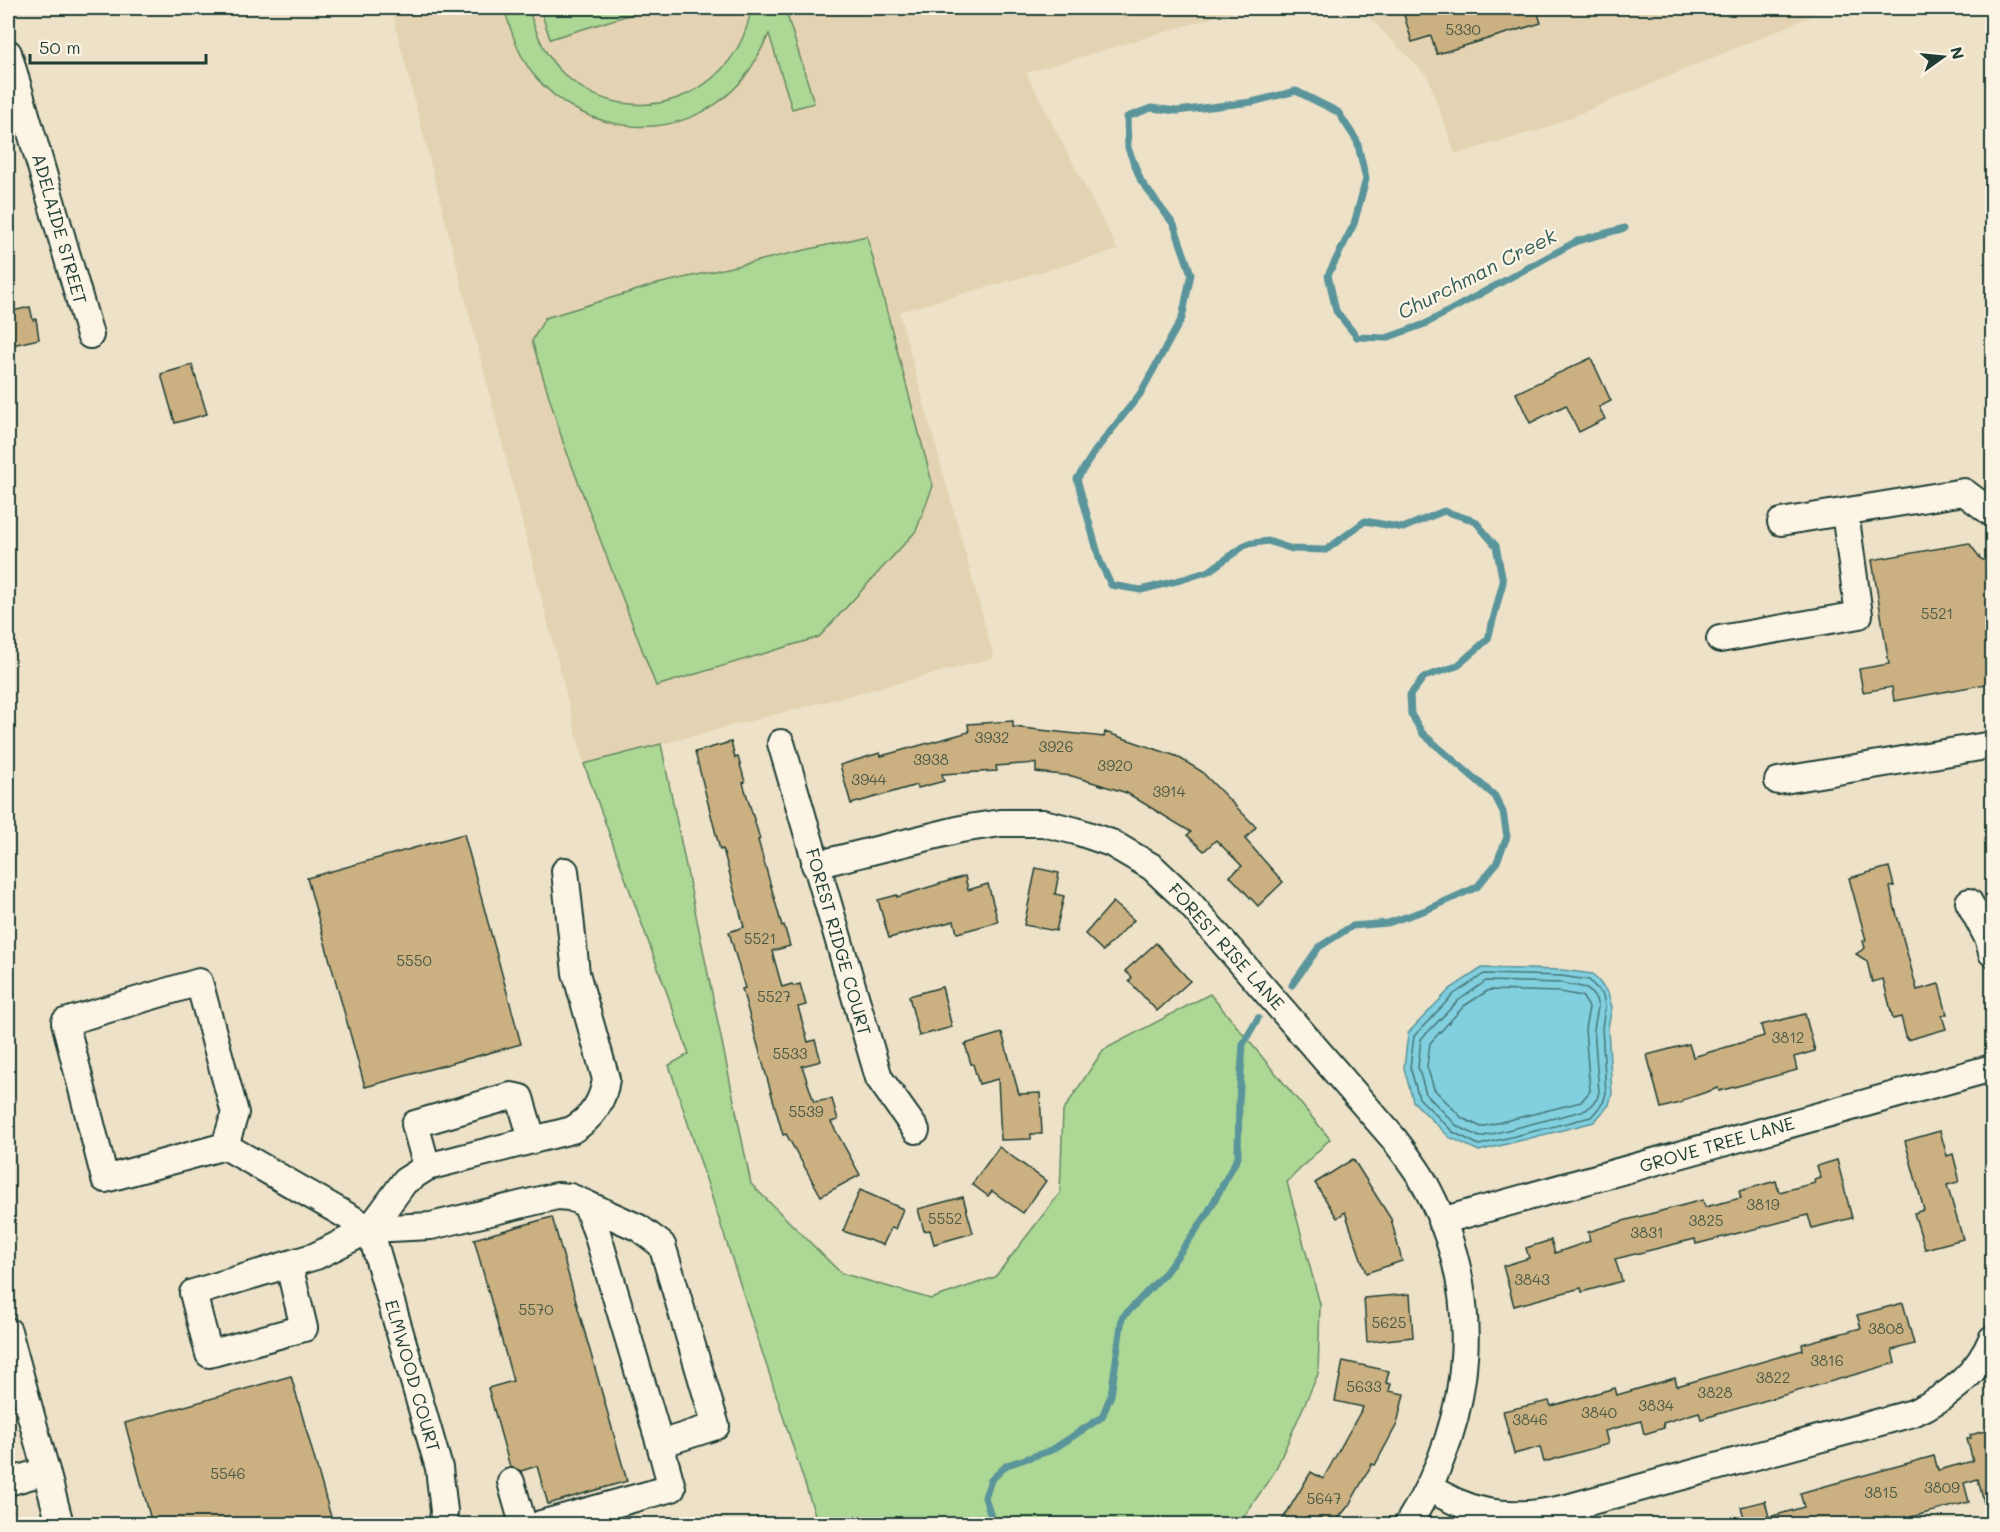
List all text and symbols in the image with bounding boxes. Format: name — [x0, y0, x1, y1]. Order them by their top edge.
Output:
house number: 5330 — [1445, 19, 1481, 39]
scale bar — [30, 27, 206, 65]
north arrow — [1913, 27, 1973, 87]
text: 50 m — [39, 35, 81, 59]
text: N — [1946, 44, 1970, 62]
street label: ADELAIDE STREET — [27, 151, 93, 307]
water label: Churchman Creek — [1393, 222, 1561, 324]
house number: 5521 — [1921, 603, 1953, 623]
house number: 3932 — [975, 727, 1009, 747]
house number: 3926 — [1038, 736, 1074, 756]
house number: 3938 — [913, 749, 949, 769]
house number: 3920 — [1097, 755, 1133, 775]
house number: 3944 — [851, 769, 887, 789]
house number: 3914 — [1152, 781, 1186, 801]
street label: FOREST RIDGE COURT — [801, 845, 877, 1038]
street label: FOREST RISE LANE — [1163, 878, 1290, 1015]
house number: 5521 — [744, 928, 776, 948]
house number: 5550 — [396, 950, 432, 970]
house number: 5527 — [757, 986, 791, 1006]
house number: 3812 — [1772, 1027, 1804, 1047]
house number: 5533 — [772, 1043, 808, 1063]
house number: 5539 — [788, 1101, 824, 1121]
street label: GROVE TREE LANE — [1636, 1110, 1797, 1178]
house number: 3819 — [1746, 1194, 1780, 1214]
house number: 5552 — [928, 1208, 962, 1228]
house number: 3825 — [1689, 1210, 1723, 1230]
house number: 3831 — [1630, 1222, 1664, 1242]
house number: 3843 — [1514, 1269, 1550, 1289]
street label: ELMWOOD COURT — [380, 1297, 446, 1455]
house number: 5570 — [518, 1299, 554, 1319]
house number: 5625 — [1372, 1312, 1406, 1332]
house number: 3808 — [1868, 1318, 1904, 1338]
house number: 3816 — [1810, 1350, 1844, 1370]
house number: 3822 — [1756, 1367, 1790, 1387]
house number: 5633 — [1346, 1376, 1382, 1396]
house number: 3828 — [1697, 1382, 1733, 1402]
house number: 3834 — [1638, 1395, 1674, 1415]
house number: 3840 — [1581, 1402, 1617, 1422]
house number: 3846 — [1512, 1409, 1548, 1429]
house number: 5546 — [210, 1463, 246, 1483]
house number: 3809 — [1924, 1477, 1960, 1497]
house number: 3815 — [1864, 1482, 1898, 1502]
house number: 5647 — [1307, 1488, 1341, 1508]

